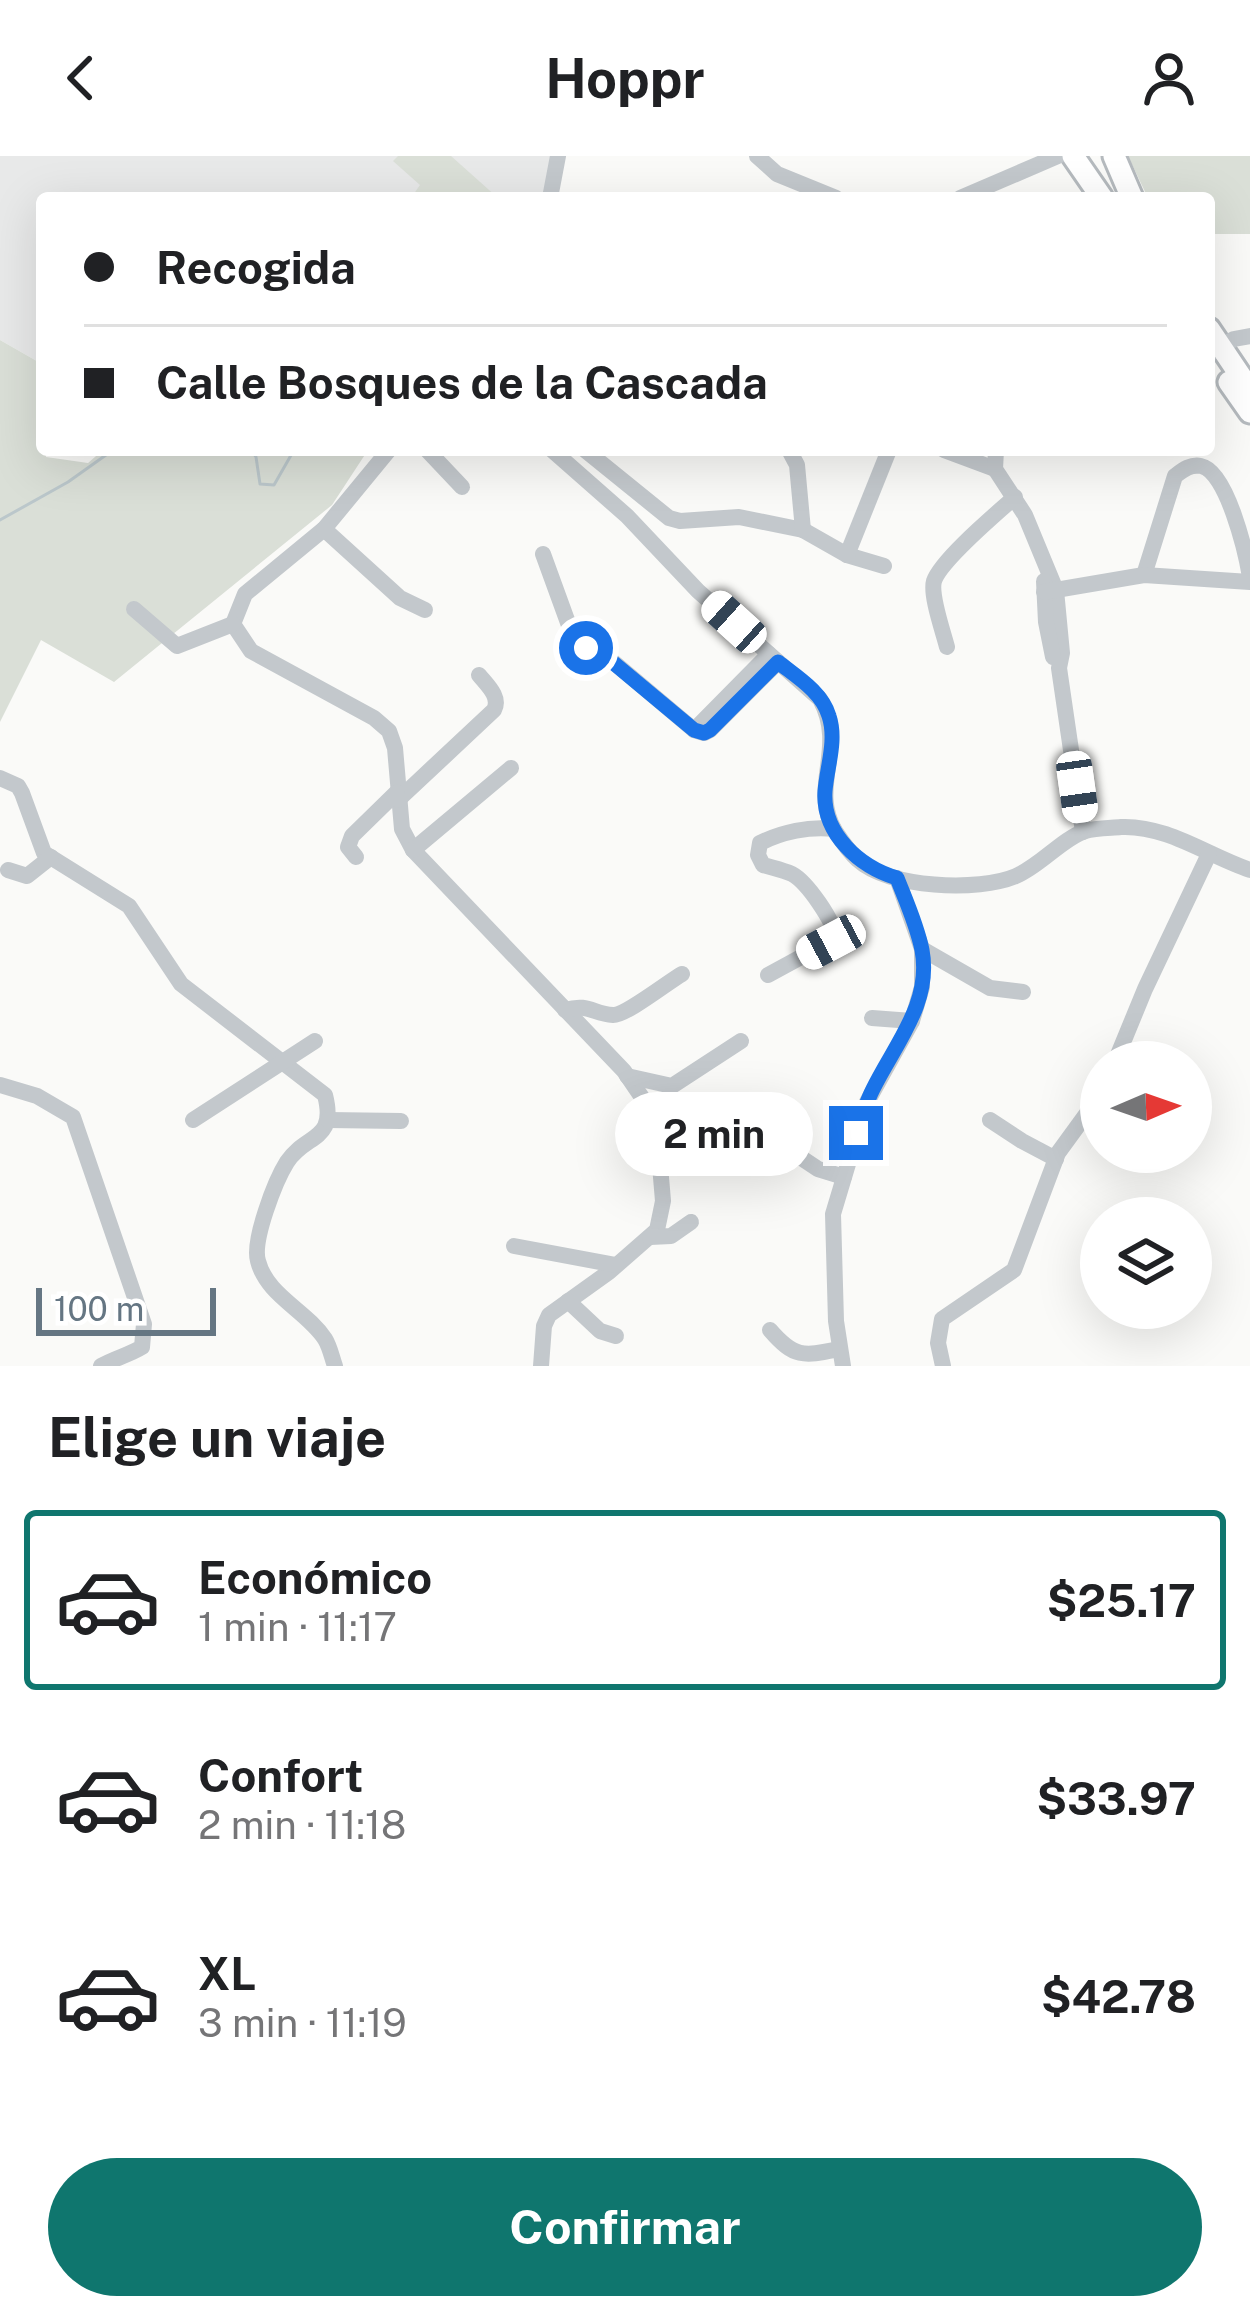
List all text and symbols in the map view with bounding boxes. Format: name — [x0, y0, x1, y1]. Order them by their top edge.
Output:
icon: back — [48, 45, 114, 111]
icon: person — [1136, 45, 1202, 111]
text: Hoppr — [545, 47, 705, 110]
text: Recogida — [156, 241, 356, 294]
text: Calle Bosques de la Cascada — [156, 356, 768, 409]
car — [695, 585, 773, 659]
route start — [559, 621, 613, 675]
car — [1054, 749, 1100, 825]
car — [791, 909, 871, 975]
north arrow — [1080, 1041, 1212, 1173]
map controls — [1080, 1041, 1212, 1329]
callout: 2 min — [616, 1091, 814, 1175]
route end — [829, 1106, 883, 1160]
text: 2 min — [663, 1111, 765, 1157]
button: layers — [1080, 1197, 1212, 1329]
scale bar — [36, 1282, 216, 1335]
text: 100 m — [54, 1290, 144, 1328]
text: Elige un viaje — [48, 1406, 386, 1469]
icon: car — [54, 1546, 162, 1654]
text: Económico — [198, 1551, 432, 1604]
text: $25.17 — [1047, 1574, 1196, 1627]
text: 1 min · 11:17 — [198, 1604, 397, 1650]
icon: car — [54, 1744, 162, 1852]
text: Confort — [198, 1749, 363, 1802]
text: $33.97 — [1036, 1772, 1196, 1825]
text: 2 min · 11:18 — [198, 1802, 406, 1848]
icon: car — [54, 1942, 162, 2050]
text: XL — [198, 1947, 256, 2000]
text: $42.78 — [1041, 1970, 1196, 2023]
text: 3 min · 11:19 — [198, 2000, 407, 2046]
button: Confirmar — [48, 2158, 1202, 2296]

